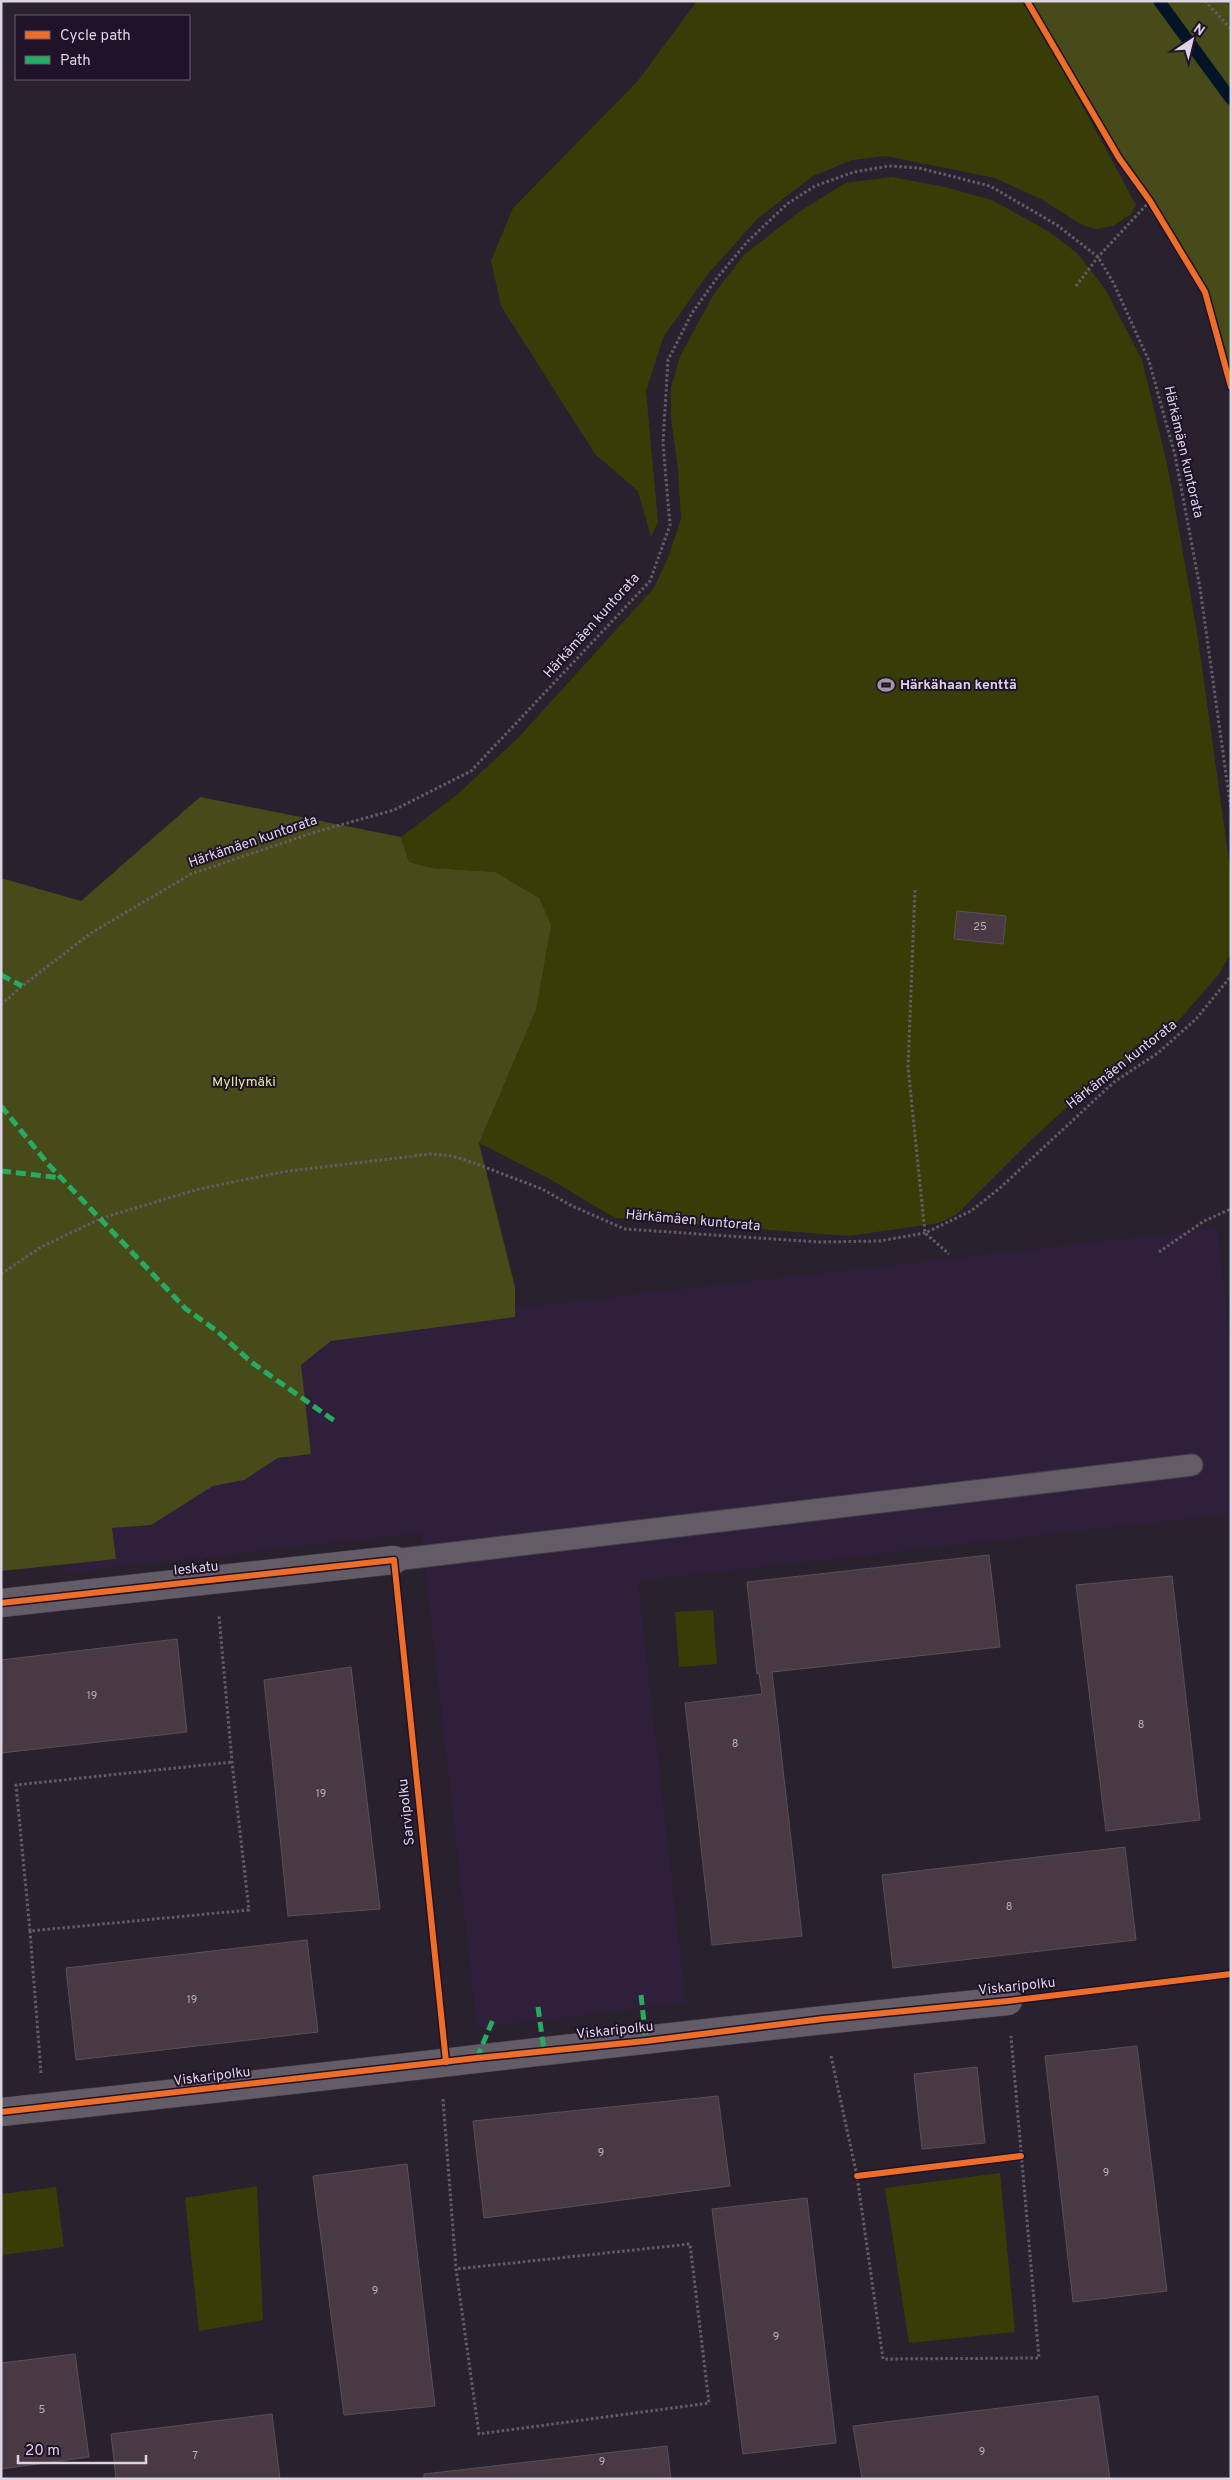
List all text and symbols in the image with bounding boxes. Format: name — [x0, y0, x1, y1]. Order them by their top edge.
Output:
legend — [15, 15, 190, 80]
north arrow — [1167, 15, 1217, 65]
text: N — [1190, 21, 1208, 40]
text: Cycle path — [60, 27, 131, 46]
text: Path — [60, 52, 91, 71]
street label: Härkämäen kuntorata — [1160, 384, 1206, 520]
street label: Härkämäen kuntorata — [540, 570, 644, 682]
sports icon: Härkähaan kenttä — [876, 675, 896, 695]
place label: Härkähaan kenttä — [900, 677, 1017, 694]
street label: Härkämäen kuntorata — [186, 812, 320, 872]
house number: 25 — [973, 920, 987, 934]
street label: Härkämäen kuntorata — [1063, 1017, 1181, 1113]
park label: Myllymäki — [212, 1074, 276, 1091]
street label: Härkämäen kuntorata — [625, 1207, 761, 1235]
street label: Ieskatu — [173, 1558, 219, 1580]
house number: 19 — [87, 1689, 97, 1703]
house number: 8 — [1138, 1718, 1144, 1732]
house number: 8 — [732, 1737, 738, 1751]
street label: Sarvipolku — [395, 1778, 419, 1846]
house number: 19 — [316, 1787, 326, 1801]
house number: 8 — [1006, 1900, 1012, 1914]
street label: Viskaripolku — [978, 1974, 1056, 2000]
house number: 19 — [187, 1993, 197, 2007]
street label: Viskaripolku — [576, 2018, 654, 2044]
street label: Viskaripolku — [172, 2064, 252, 2090]
house number: 9 — [598, 2146, 604, 2160]
house number: 9 — [1103, 2166, 1109, 2180]
house number: 9 — [372, 2284, 378, 2298]
house number: 9 — [773, 2330, 779, 2344]
house number: 5 — [39, 2403, 46, 2417]
scale bar — [18, 2432, 145, 2464]
text: 20 m — [25, 2442, 60, 2461]
house number: 9 — [979, 2445, 985, 2459]
house number: 7 — [192, 2449, 198, 2463]
house number: 9 — [599, 2455, 605, 2469]

